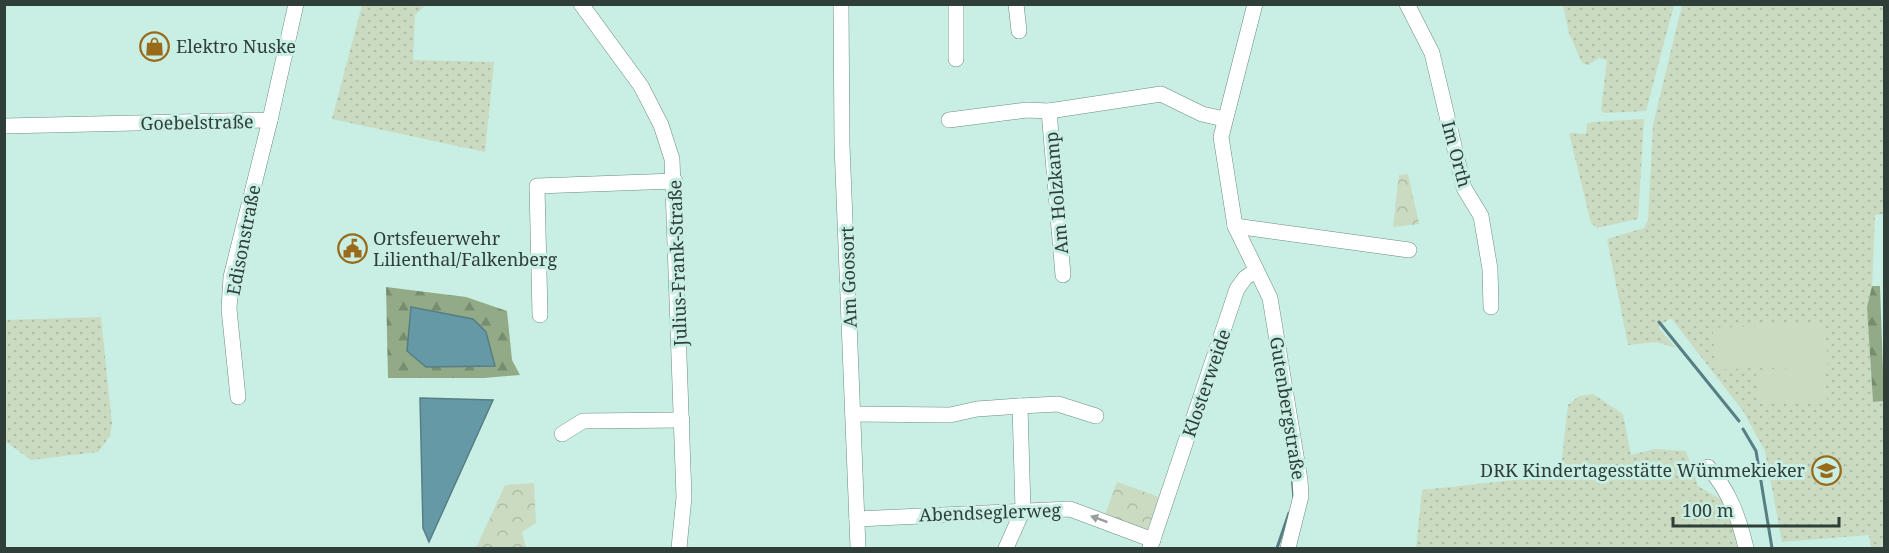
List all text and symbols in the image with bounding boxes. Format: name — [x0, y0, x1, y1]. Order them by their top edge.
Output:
shop icon: Elektro Nuske — [139, 30, 171, 62]
place label: Elektro Nuske — [176, 34, 296, 58]
street label: Goebelstraße — [140, 109, 254, 135]
street label: Im Orth — [1437, 118, 1477, 190]
street label: Am Holzkamp — [1039, 131, 1073, 255]
street label: Julius-Frank-Straße — [662, 179, 692, 348]
street label: Edisonstraße — [221, 183, 265, 297]
place label: Ortsfeuerwehr Lilienthal/Falkenberg — [373, 226, 557, 271]
street label: Am Goosort — [834, 226, 862, 328]
public building icon: Ortsfeuerwehr Lilienthal/Falkenberg — [336, 232, 368, 264]
street label: Klosterweide — [1176, 326, 1236, 440]
street label: Gutenbergstraße — [1265, 335, 1311, 481]
school or university icon: DRK Kindertagesstätte Wümmekieker — [1810, 454, 1842, 486]
place label: DRK Kindertagesstätte Wümmekieker — [1480, 458, 1806, 482]
scale bar — [1673, 490, 1840, 528]
street label: Abendseglerweg — [919, 498, 1062, 526]
text: 100 m — [1682, 498, 1734, 522]
one-way arrow — [1089, 514, 1107, 524]

